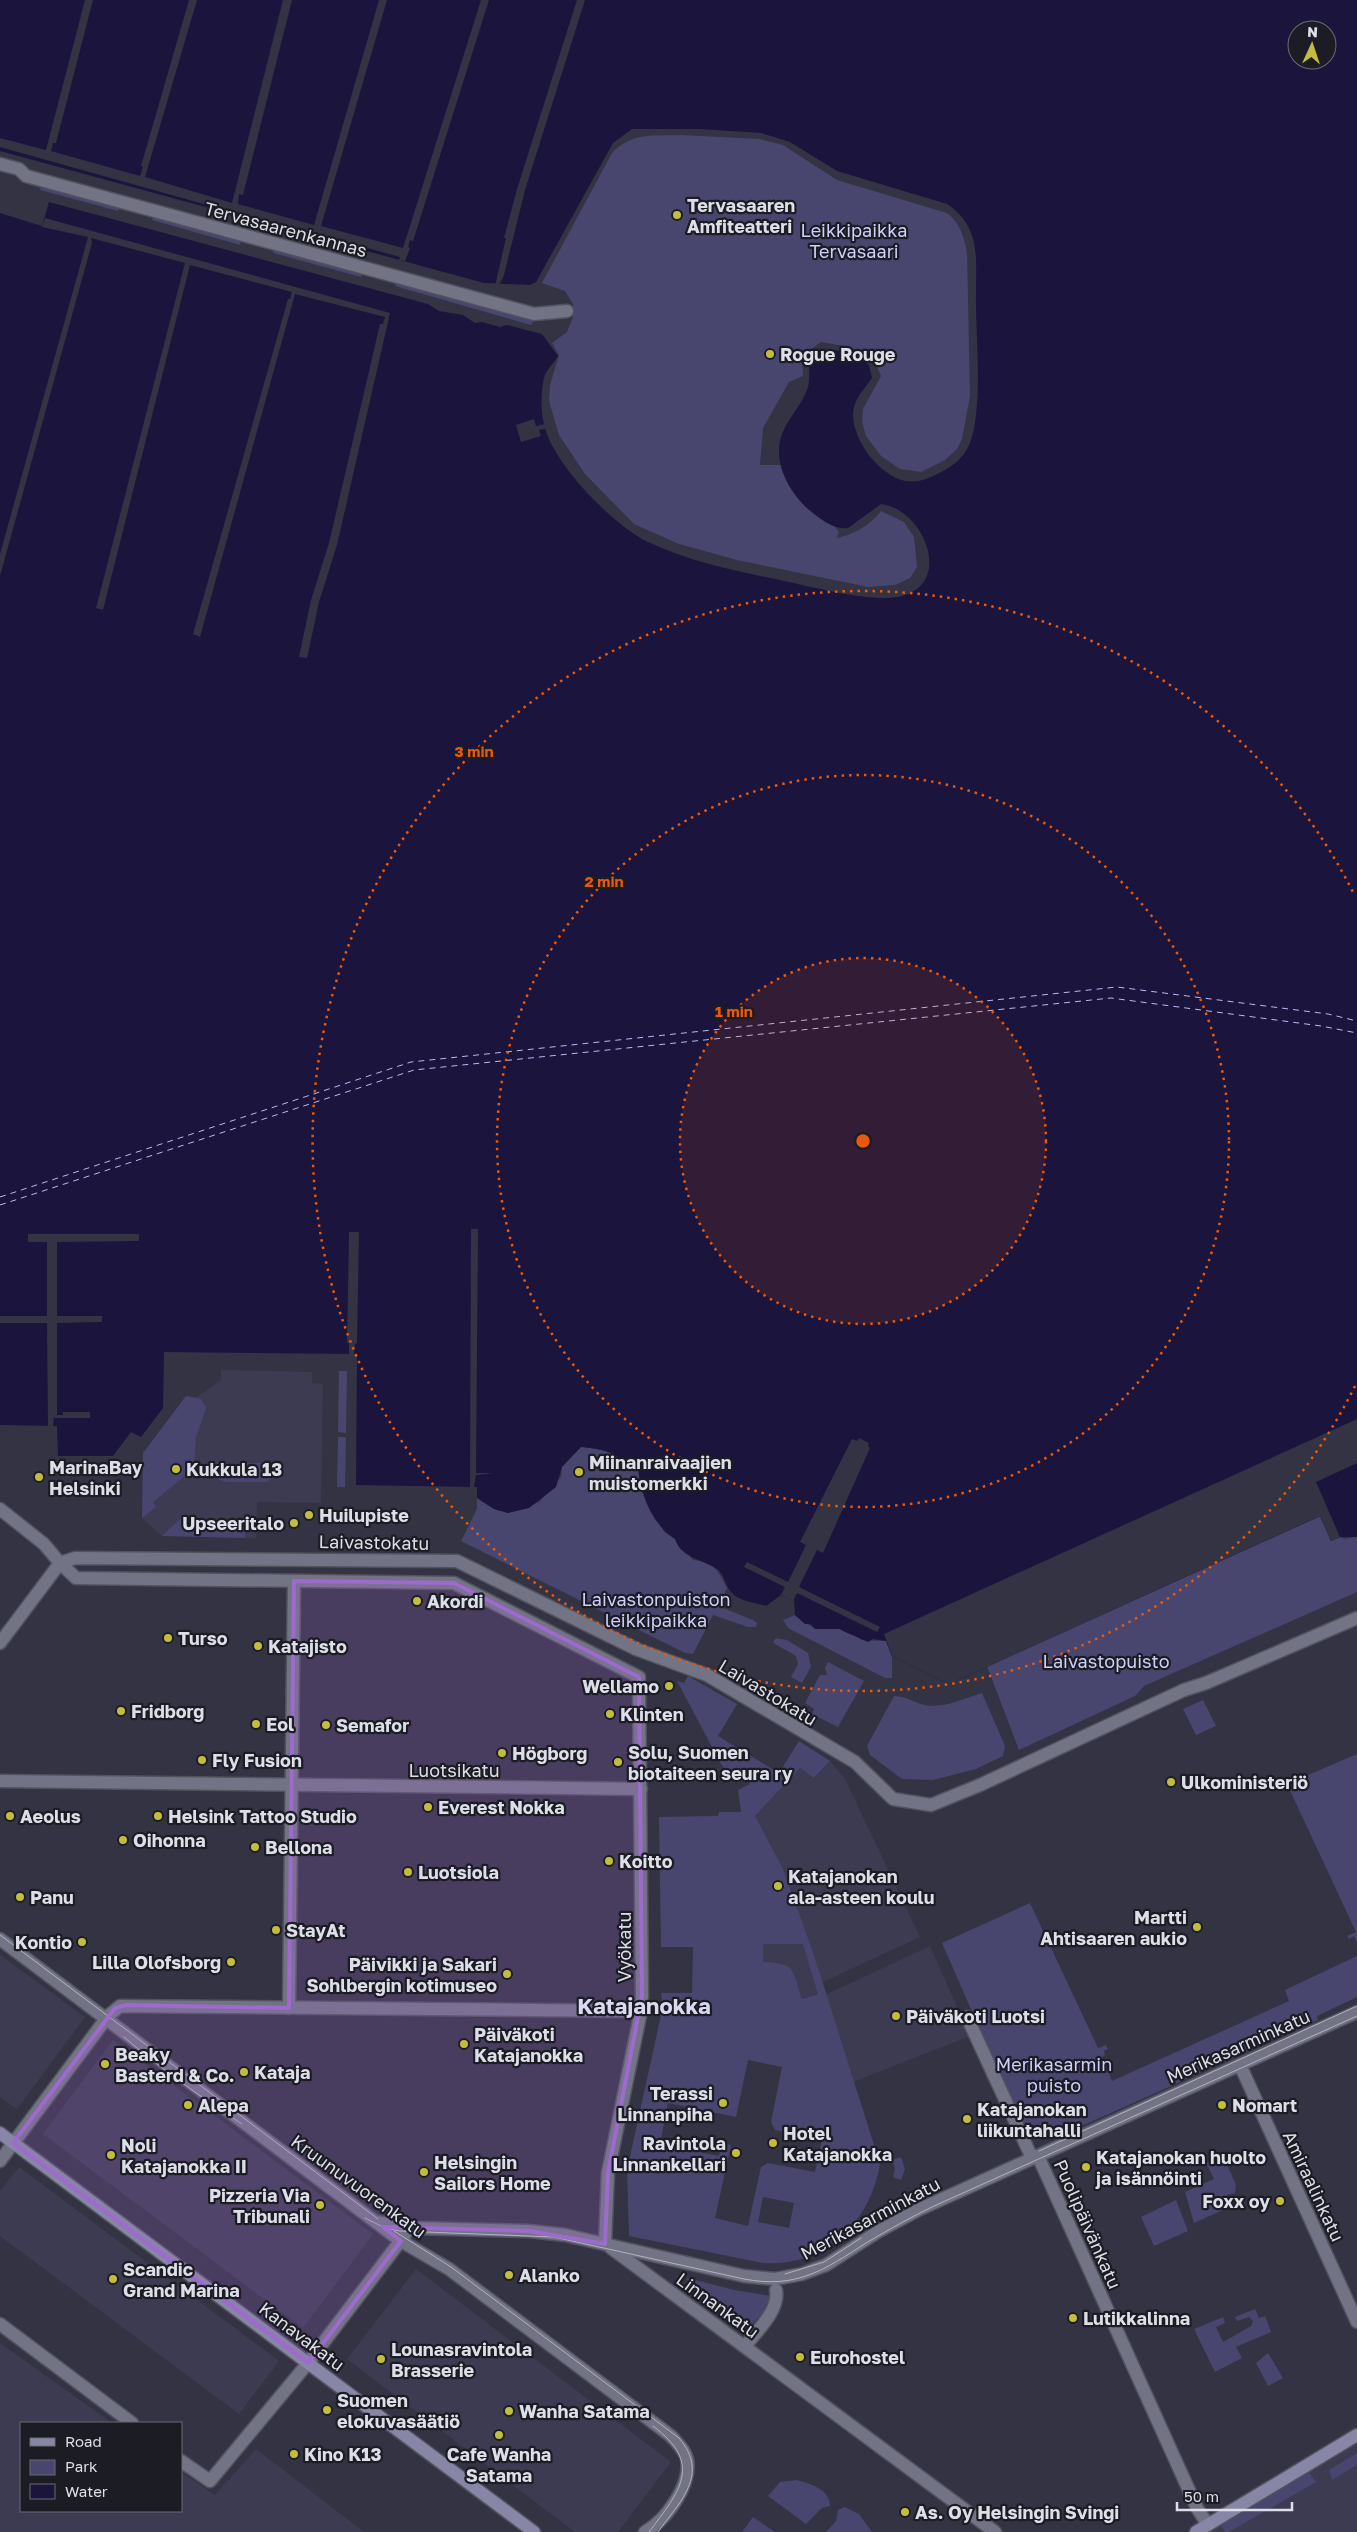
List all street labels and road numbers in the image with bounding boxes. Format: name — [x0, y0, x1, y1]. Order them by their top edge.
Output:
street label: Tervasaarenkannas — [202, 197, 370, 261]
street label: Laivastokatu — [318, 1530, 430, 1554]
street label: Laivastokatu — [715, 1654, 821, 1730]
street label: Luotsikatu — [408, 1759, 500, 1781]
street label: Vyökatu — [613, 1912, 635, 1982]
street label: Merikasarminkatu — [1163, 2005, 1313, 2087]
street label: Amiraalinkatu — [1279, 2127, 1349, 2245]
street label: Kruunuvuorenkatu — [287, 2130, 431, 2242]
street label: Puolipäivänkatu — [1050, 2156, 1126, 2292]
street label: Merikasarminkatu — [797, 2172, 943, 2264]
street label: Linnankatu — [672, 2268, 764, 2342]
street label: Kanavakatu — [255, 2297, 349, 2375]

